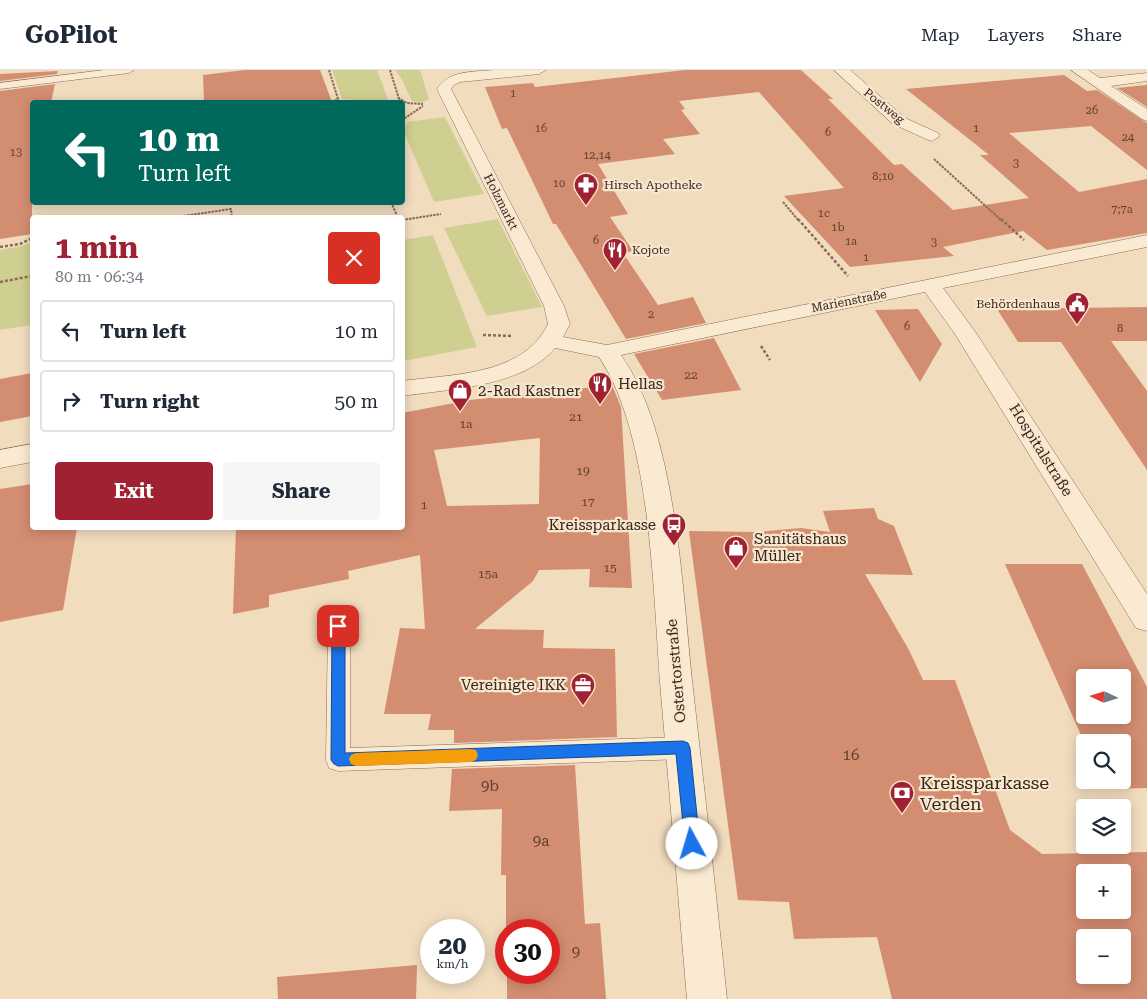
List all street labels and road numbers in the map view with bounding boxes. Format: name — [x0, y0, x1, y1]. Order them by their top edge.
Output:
street label: Postweg — [861, 85, 907, 127]
street label: Holzmarkt — [481, 172, 521, 233]
street label: Marienstraße — [810, 287, 888, 315]
street label: Hospitalstraße — [1005, 400, 1077, 500]
street label: Ostertorstraße — [662, 618, 690, 724]

